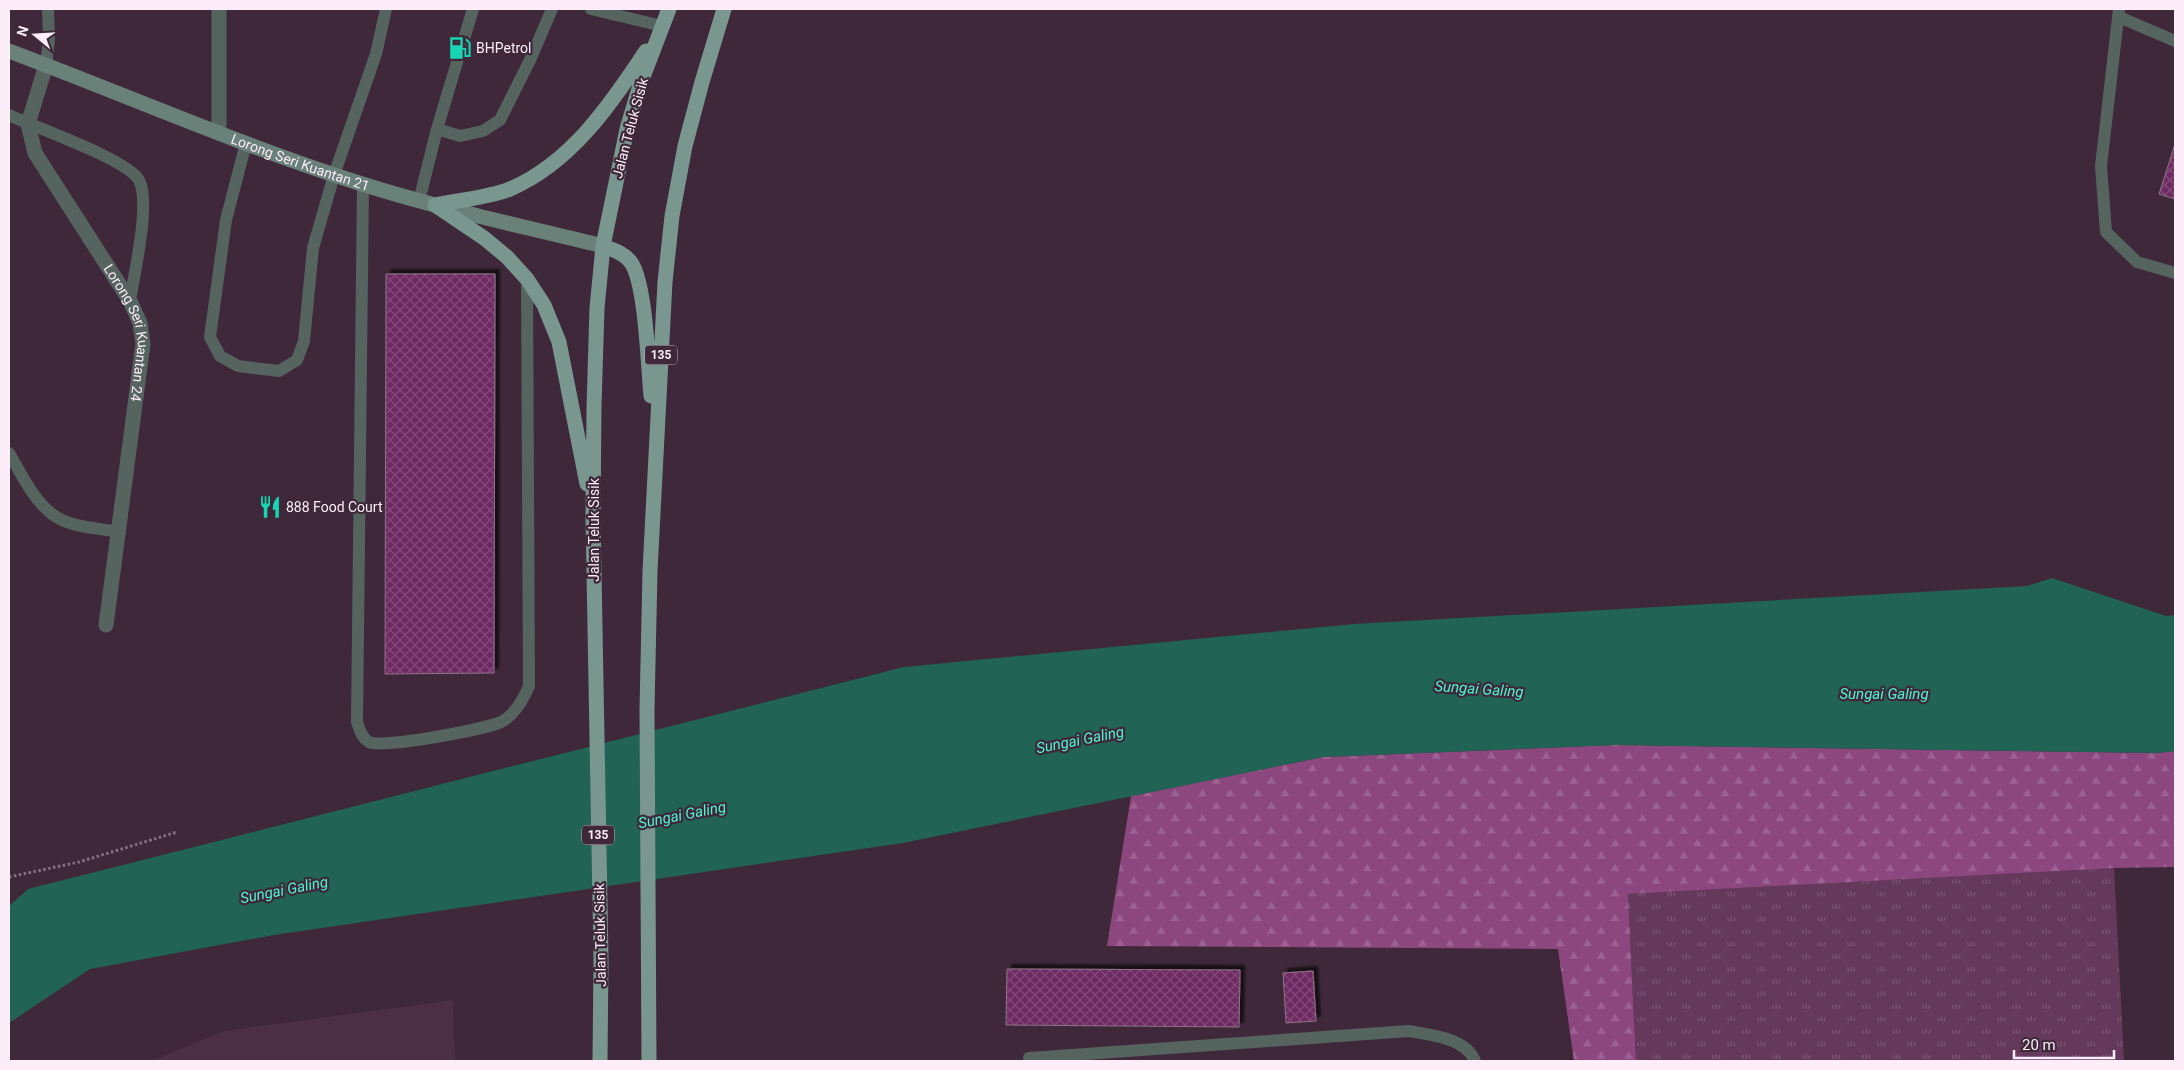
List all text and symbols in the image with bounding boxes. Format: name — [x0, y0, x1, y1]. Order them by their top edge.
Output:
north arrow — [10, 10, 60, 60]
text: N — [13, 24, 32, 38]
fuel station icon: BHPetrol — [447, 35, 473, 61]
place label: BHPetrol — [476, 40, 531, 56]
street label: Jalan Teluk Sisik — [609, 75, 651, 180]
street label: Lorong Seri Kuantan 21 — [229, 131, 372, 194]
street label: Lorong Seri Kuantan 24 — [101, 261, 151, 403]
road number: 135 — [645, 346, 677, 364]
street label: Jalan Teluk Sisik — [586, 477, 602, 582]
restaurant icon: 888 Food Court — [257, 494, 283, 520]
place label: 888 Food Court — [286, 499, 383, 515]
water label: Sungai Galing — [1434, 677, 1524, 701]
water label: Sungai Galing — [1839, 685, 1929, 703]
water label: Sungai Galing — [1035, 723, 1125, 757]
water label: Sungai Galing — [637, 798, 727, 832]
road number: 135 — [582, 826, 614, 844]
water label: Sungai Galing — [239, 873, 329, 907]
street label: Jalan Teluk Sisik — [591, 882, 609, 987]
scale bar — [2014, 1028, 2114, 1060]
text: 20 m — [2022, 1036, 2056, 1054]

